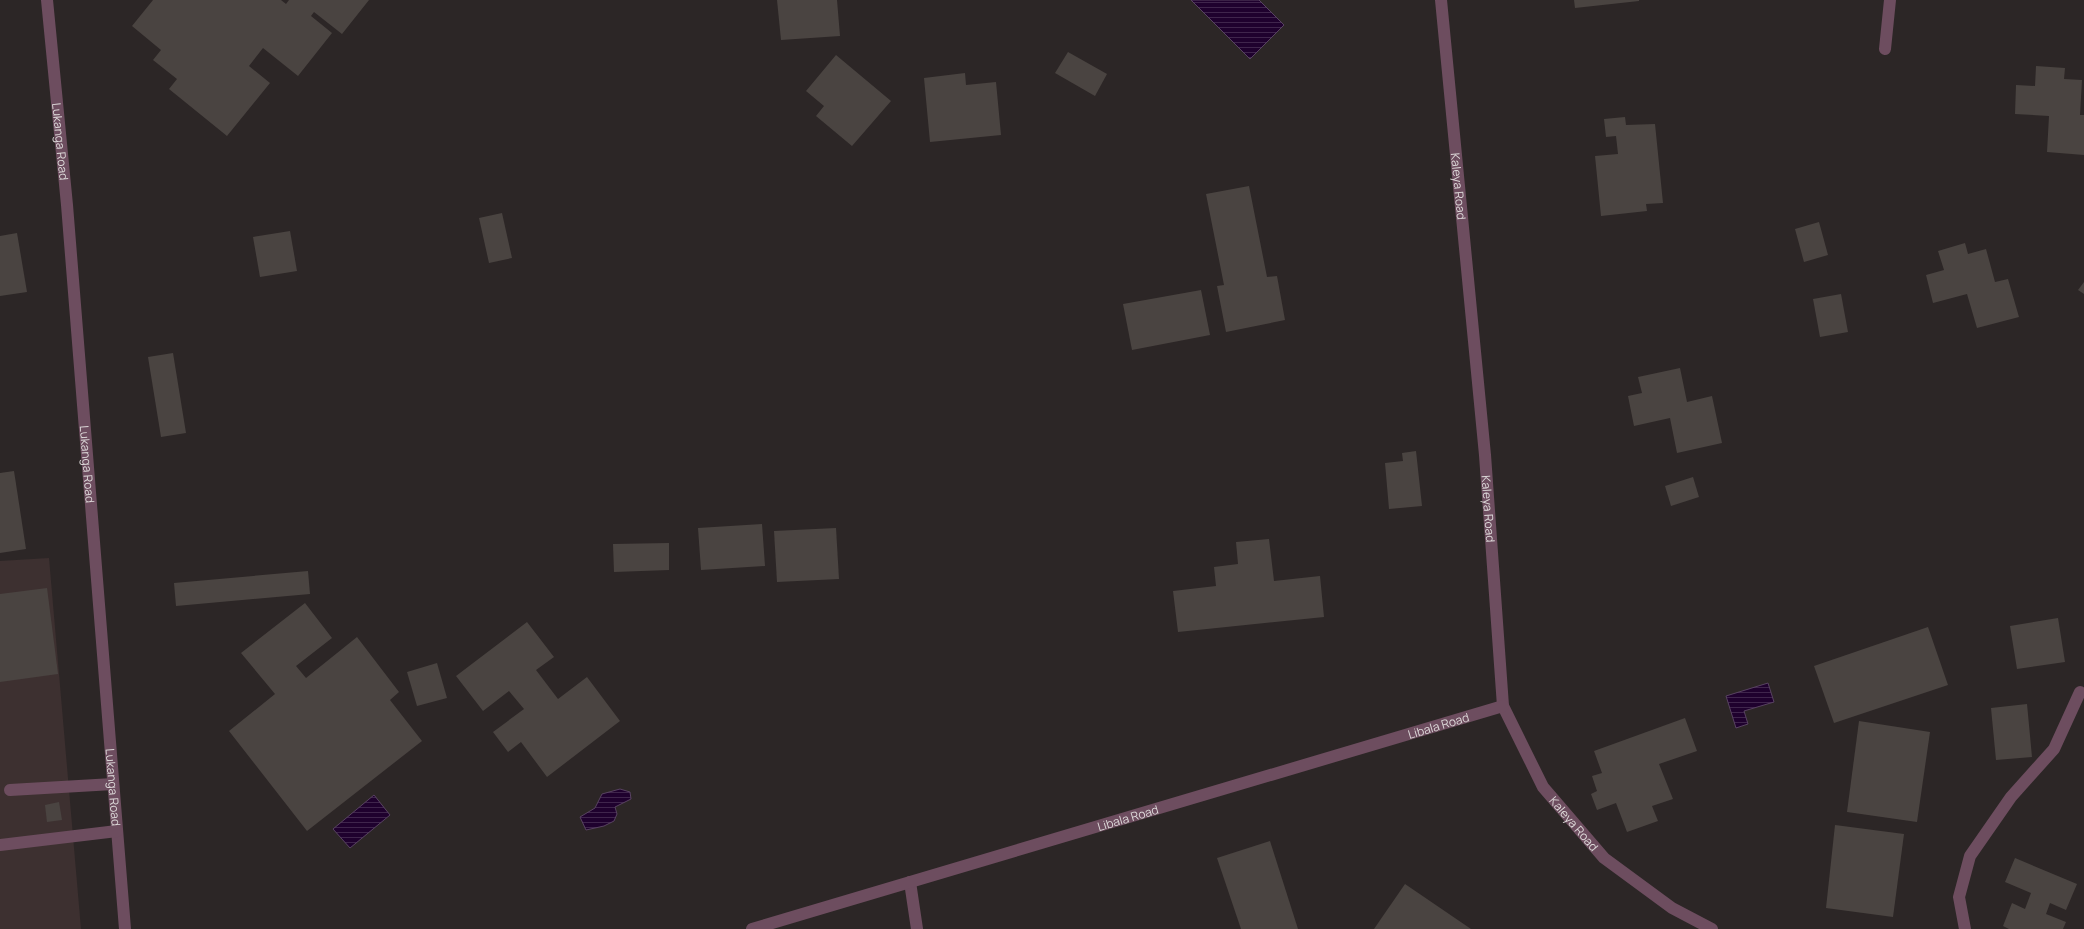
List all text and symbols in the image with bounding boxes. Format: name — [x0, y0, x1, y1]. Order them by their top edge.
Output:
street label: Lukanga Road — [49, 102, 73, 181]
street label: Kaleya Road — [1447, 152, 1471, 220]
street label: Lukanga Road — [76, 425, 99, 504]
street label: Kaleya Road — [1478, 475, 1500, 543]
street label: Libala Road — [1406, 708, 1471, 742]
street label: Lukanga Road — [102, 748, 125, 827]
street label: Kaleya Road — [1546, 792, 1603, 854]
street label: Libala Road — [1095, 800, 1160, 835]

